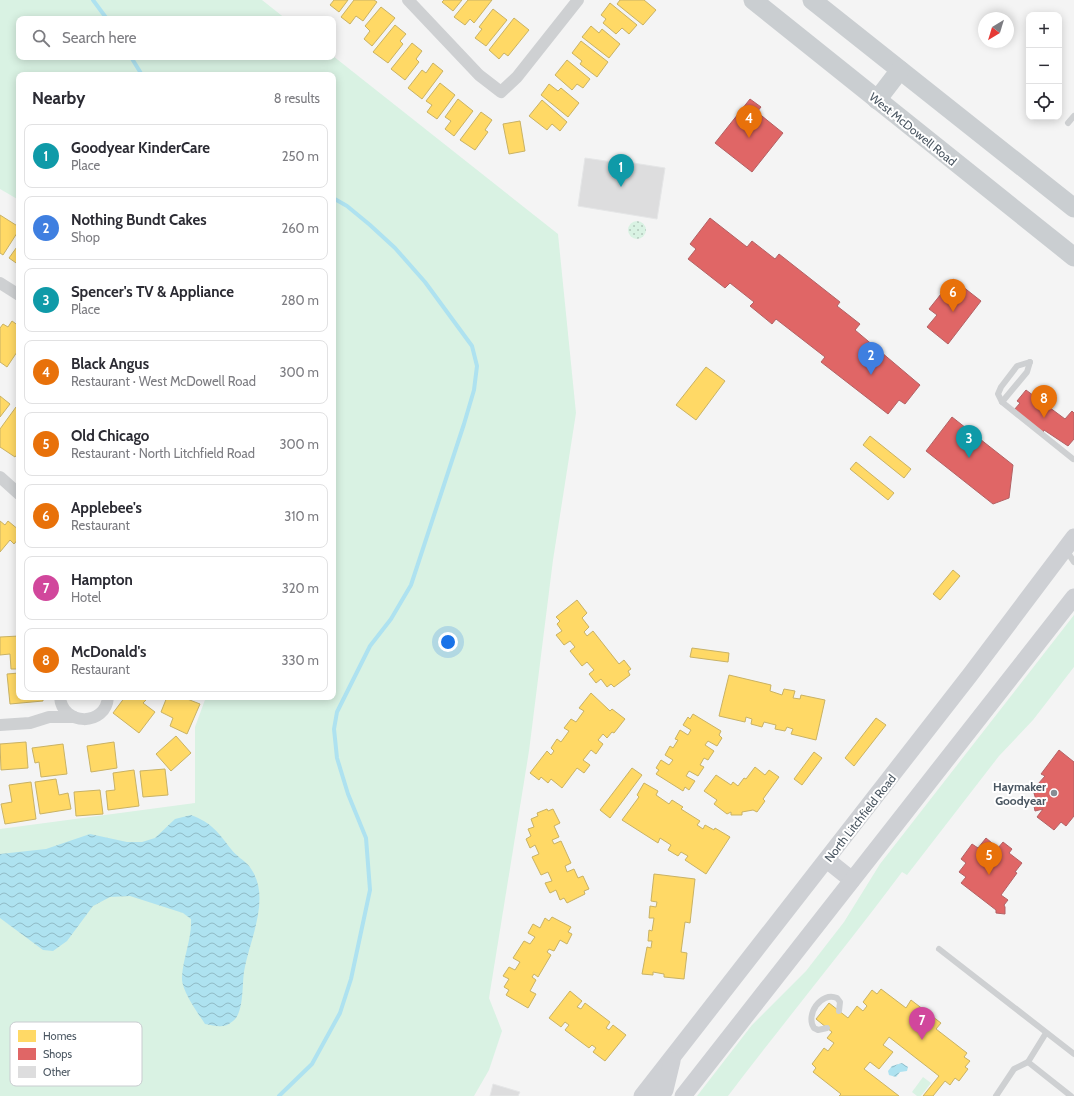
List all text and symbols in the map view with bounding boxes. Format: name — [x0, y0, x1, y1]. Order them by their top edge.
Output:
north arrow — [978, 12, 1014, 48]
map controls — [1026, 12, 1062, 120]
button: + — [1026, 12, 1062, 48]
search box — [16, 16, 336, 60]
icon: search — [30, 27, 52, 49]
text: Search here — [62, 29, 137, 47]
button: − — [1026, 48, 1062, 84]
button: locate — [1026, 84, 1062, 120]
text: Nearby — [32, 88, 85, 108]
street label: West McDowell Road — [866, 89, 960, 169]
text: 8 results — [274, 90, 320, 106]
pin: 4 — [736, 105, 762, 138]
text: Goodyear KinderCare — [71, 139, 210, 157]
text: 1 — [44, 148, 48, 164]
text: 250 m — [282, 148, 319, 164]
pin: 1 — [608, 154, 634, 187]
text: Place — [71, 157, 100, 173]
text: Nothing Bundt Cakes — [71, 211, 207, 229]
text: 2 — [43, 220, 49, 236]
text: 260 m — [281, 220, 319, 236]
text: Shop — [71, 229, 100, 245]
pin: 6 — [940, 279, 966, 312]
text: Spencer's TV & Appliance — [71, 283, 234, 301]
text: 3 — [42, 292, 50, 308]
text: 280 m — [281, 292, 319, 308]
text: Place — [71, 301, 100, 317]
pin: 2 — [858, 342, 884, 375]
text: Black Angus — [71, 355, 149, 373]
text: 4 — [42, 364, 50, 380]
text: 300 m — [279, 364, 319, 380]
text: Restaurant · West McDowell Road — [71, 373, 256, 389]
pin: 8 — [1031, 385, 1057, 418]
pin: 3 — [956, 425, 982, 458]
text: Old Chicago — [71, 427, 149, 445]
text: 5 — [43, 436, 49, 452]
text: 300 m — [279, 436, 319, 452]
text: Restaurant · North Litchfield Road — [71, 445, 255, 461]
text: Applebee's — [71, 499, 142, 517]
text: 6 — [42, 508, 50, 524]
text: 310 m — [284, 508, 319, 524]
text: Restaurant — [71, 517, 130, 533]
text: Hampton — [71, 571, 133, 589]
text: 7 — [43, 580, 49, 596]
text: 320 m — [282, 580, 319, 596]
text: Hotel — [71, 589, 101, 605]
your location — [438, 632, 458, 652]
text: McDonald's — [71, 643, 146, 661]
text: 8 — [42, 652, 50, 668]
text: 330 m — [282, 652, 319, 668]
text: Restaurant — [71, 661, 130, 677]
street label: North Litchfield Road — [821, 771, 899, 865]
place label: Haymaker Goodyear — [993, 779, 1046, 808]
marker: Haymaker Goodyear — [1049, 788, 1059, 798]
pin: 5 — [976, 842, 1002, 875]
pin: 7 — [909, 1007, 935, 1040]
legend — [10, 1022, 142, 1086]
text: Homes — [43, 1029, 77, 1043]
text: Shops — [43, 1047, 72, 1061]
text: Other — [43, 1065, 71, 1079]

